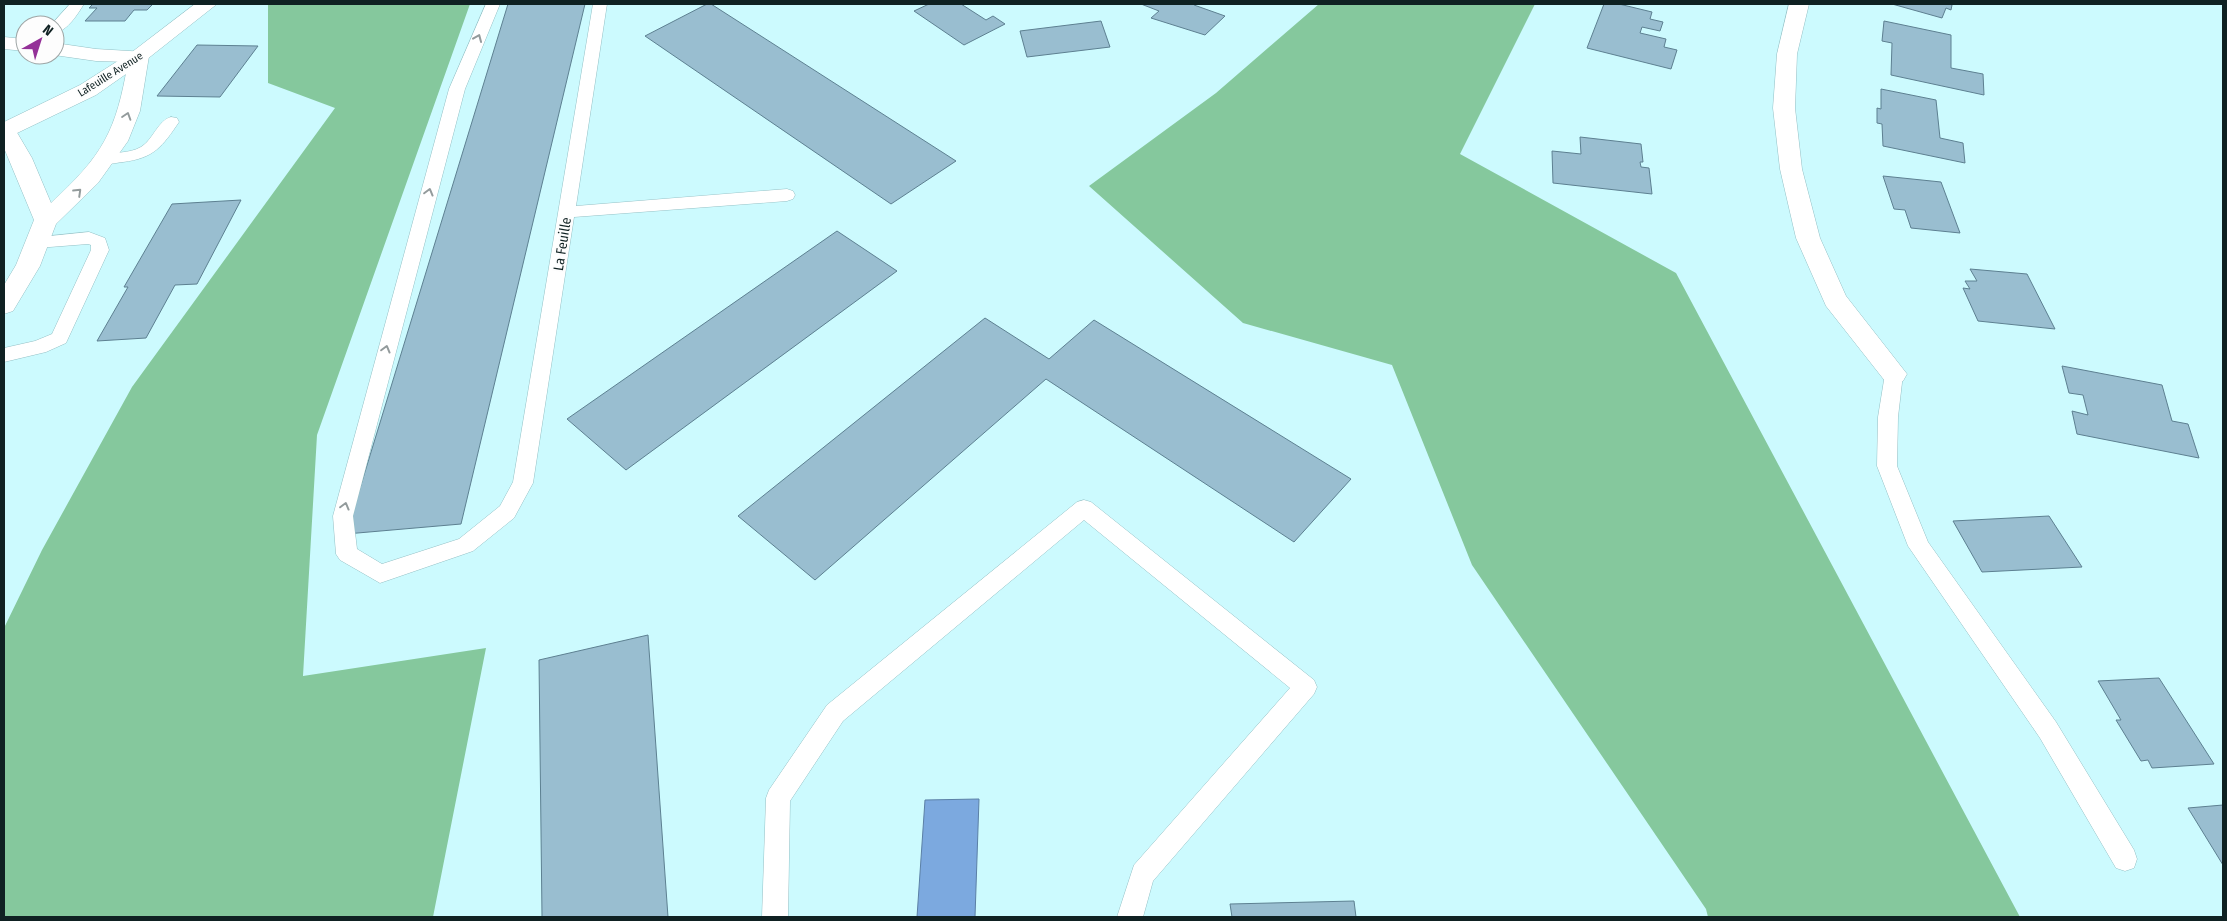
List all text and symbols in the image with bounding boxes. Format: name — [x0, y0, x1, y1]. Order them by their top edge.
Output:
north arrow — [15, 15, 65, 65]
text: N — [39, 21, 56, 40]
one-way arrow — [472, 34, 483, 43]
street label: Lafeuille Avenue — [75, 49, 145, 100]
one-way arrow — [122, 112, 132, 121]
one-way arrow — [72, 189, 81, 198]
one-way arrow — [423, 189, 433, 197]
street label: La Feuille — [550, 216, 575, 272]
one-way arrow — [380, 345, 391, 354]
one-way arrow — [339, 502, 350, 511]

